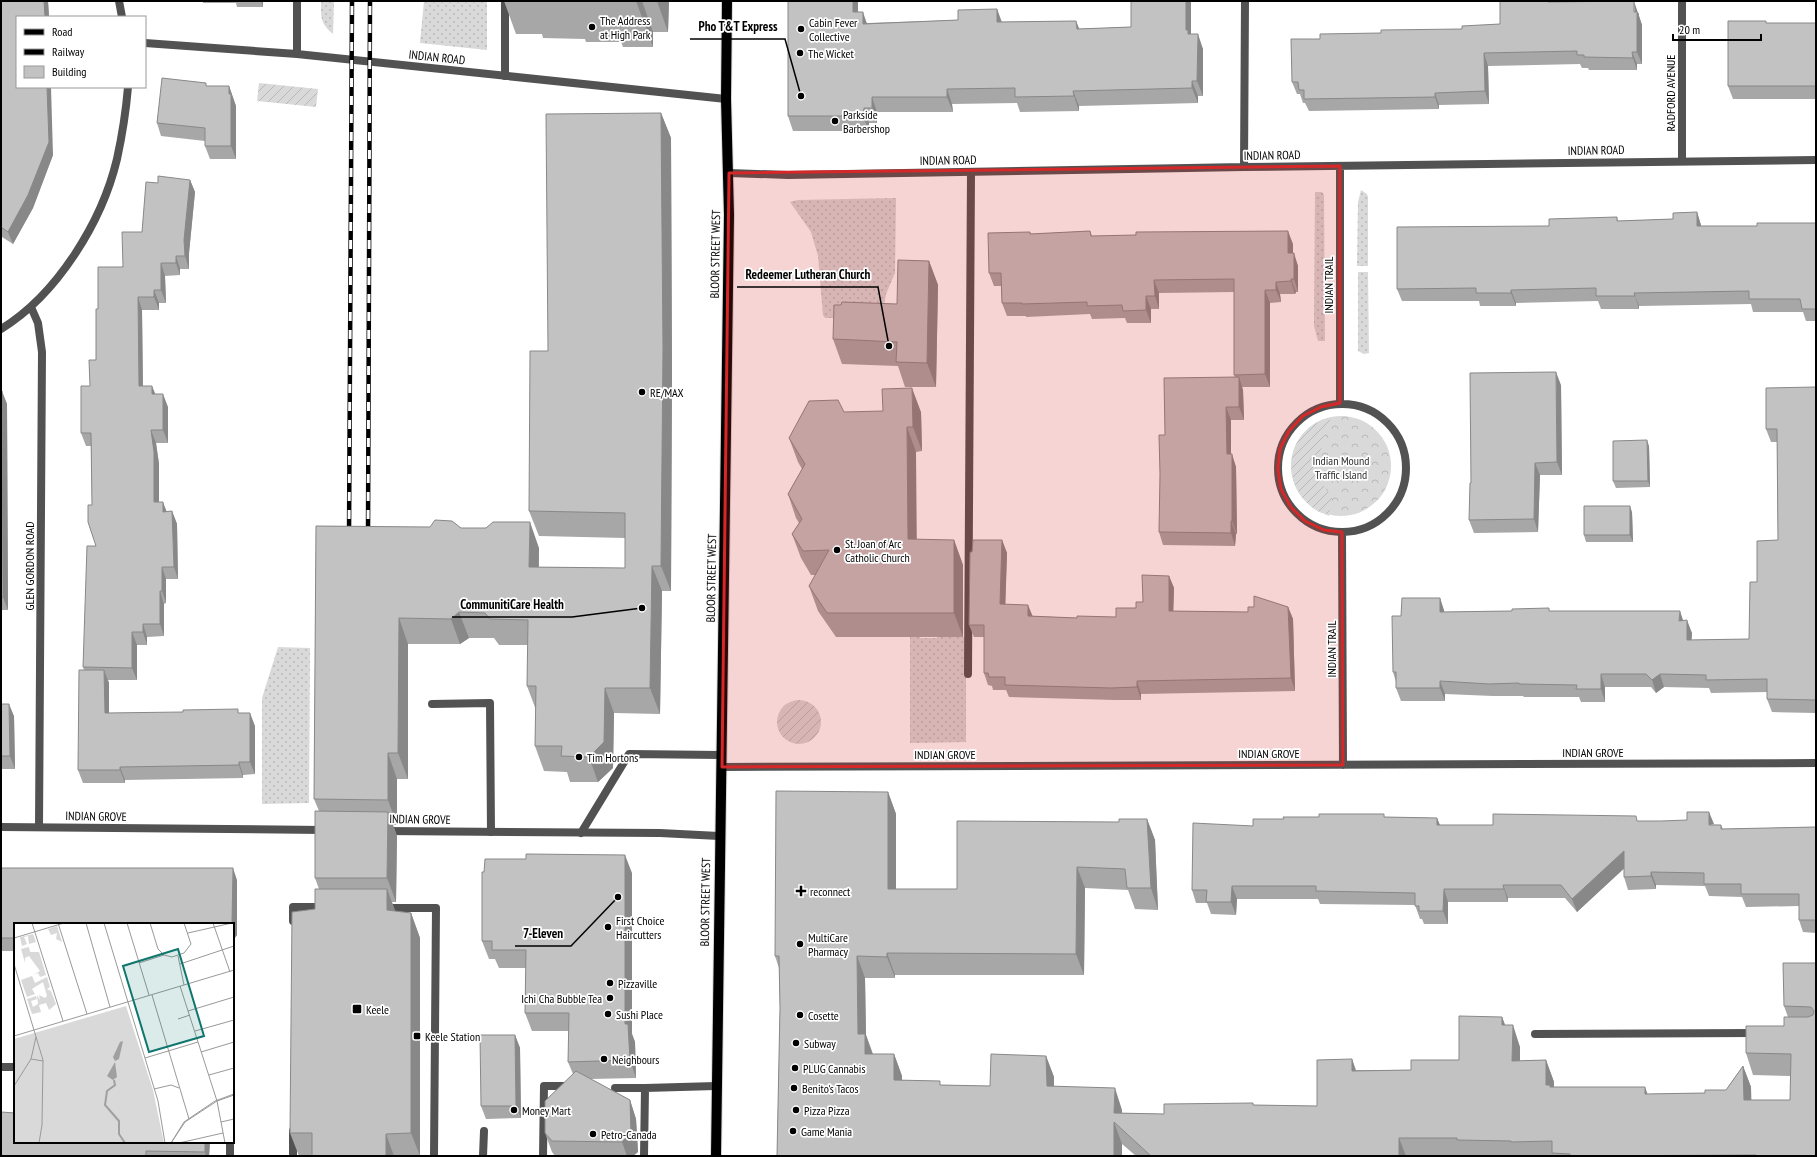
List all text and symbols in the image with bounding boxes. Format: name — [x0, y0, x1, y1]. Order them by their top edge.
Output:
place label: The Address at High Park — [600, 13, 651, 42]
callout: Pho T&T Express — [690, 14, 785, 39]
place label: Cabin Fever Collective — [809, 15, 858, 44]
legend — [16, 16, 146, 88]
scale bar — [1673, 16, 1761, 42]
text: Pho T&T Express — [699, 18, 778, 35]
marker: The Address at High Park — [587, 22, 597, 32]
text: 20 m — [1679, 22, 1700, 37]
text: Road — [52, 24, 72, 39]
marker: Cabin Fever Collective — [796, 24, 806, 34]
text: Railway — [52, 44, 85, 59]
place label: The Wicket — [808, 46, 854, 61]
street label: INDIAN ROAD — [408, 47, 466, 67]
marker: The Wicket — [795, 48, 805, 58]
street label: RADFORD AVENUE — [1663, 54, 1678, 132]
text: Building — [52, 64, 87, 79]
place label: Parkside Barbershop — [843, 107, 890, 136]
marker: Parkside Barbershop — [830, 116, 840, 126]
street label: INDIAN ROAD — [1567, 142, 1625, 158]
street label: INDIAN ROAD — [1243, 147, 1301, 163]
street label: INDIAN ROAD — [919, 152, 977, 168]
street label: BLOOR STREET WEST — [707, 209, 723, 299]
street label: INDIAN TRAIL — [1321, 256, 1336, 314]
callout: Redeemer Lutheran Church — [737, 262, 878, 287]
text: Redeemer Lutheran Church — [746, 266, 871, 283]
place label: RE/MAX — [650, 385, 683, 400]
marker: RE/MAX — [637, 387, 647, 397]
park label: Indian Mound Traffic Island — [1313, 453, 1369, 482]
street label: GLEN GORDON ROAD — [22, 522, 37, 610]
street label: BLOOR STREET WEST — [703, 533, 719, 623]
place label: St. Joan of Arc Catholic Church — [845, 536, 910, 565]
marker: St. Joan of Arc Catholic Church — [832, 545, 842, 555]
callout: CommunitiCare Health — [452, 592, 572, 617]
text: CommunitiCare Health — [460, 596, 564, 613]
street label: INDIAN TRAIL — [1324, 620, 1339, 678]
street label: INDIAN GROVE — [1562, 745, 1624, 760]
street label: INDIAN GROVE — [1238, 746, 1300, 761]
street label: INDIAN GROVE — [914, 747, 976, 762]
place label: Tim Hortons — [587, 750, 638, 765]
marker: Tim Hortons — [574, 752, 584, 762]
street label: INDIAN GROVE — [65, 808, 127, 824]
street label: INDIAN GROVE — [389, 811, 451, 827]
street label: BLOOR STREET WEST — [697, 857, 713, 947]
place label: reconnect — [810, 884, 851, 899]
marker: reconnect — [795, 885, 807, 897]
place label: First Choice Haircutters — [616, 913, 664, 942]
callout: 7-Eleven — [515, 921, 571, 946]
marker: First Choice Haircutters — [603, 922, 613, 932]
inset map — [14, 923, 234, 1143]
text: 7-Eleven — [523, 925, 563, 942]
place label: MultiCare Pharmacy — [808, 930, 849, 959]
marker: MultiCare Pharmacy — [795, 939, 805, 949]
place label: Pizzaville — [618, 976, 657, 991]
marker: Pizzaville — [605, 978, 615, 988]
place label: Ichi Cha Bubble Tea — [521, 991, 602, 1006]
marker: Ichi Cha Bubble Tea — [605, 993, 615, 1003]
place label: Keele — [366, 1002, 389, 1017]
marker: Keele — [351, 1003, 363, 1015]
place label: Sushi Place — [616, 1007, 663, 1022]
place label: Cosette — [808, 1008, 839, 1023]
marker: Sushi Place — [603, 1009, 613, 1019]
marker: Cosette — [795, 1010, 805, 1020]
place label: Keele Station — [425, 1029, 480, 1044]
marker: Keele Station — [412, 1031, 422, 1041]
place label: Subway — [804, 1036, 836, 1051]
marker: Subway — [791, 1038, 801, 1048]
place label: Neighbours — [612, 1052, 659, 1067]
marker: Neighbours — [599, 1054, 609, 1064]
place label: PLUG Cannabis — [803, 1061, 865, 1076]
marker: PLUG Cannabis — [790, 1063, 800, 1073]
place label: Benito's Tacos — [802, 1081, 859, 1096]
marker: Benito's Tacos — [789, 1083, 799, 1093]
place label: Money Mart — [522, 1103, 572, 1118]
place label: Pizza Pizza — [804, 1103, 850, 1118]
marker: Money Mart — [509, 1105, 519, 1115]
marker: Pizza Pizza — [791, 1105, 801, 1115]
place label: Game Mania — [801, 1124, 852, 1139]
marker: Game Mania — [788, 1126, 798, 1136]
place label: Petro-Canada — [601, 1127, 657, 1142]
marker: Petro-Canada — [588, 1129, 598, 1139]

